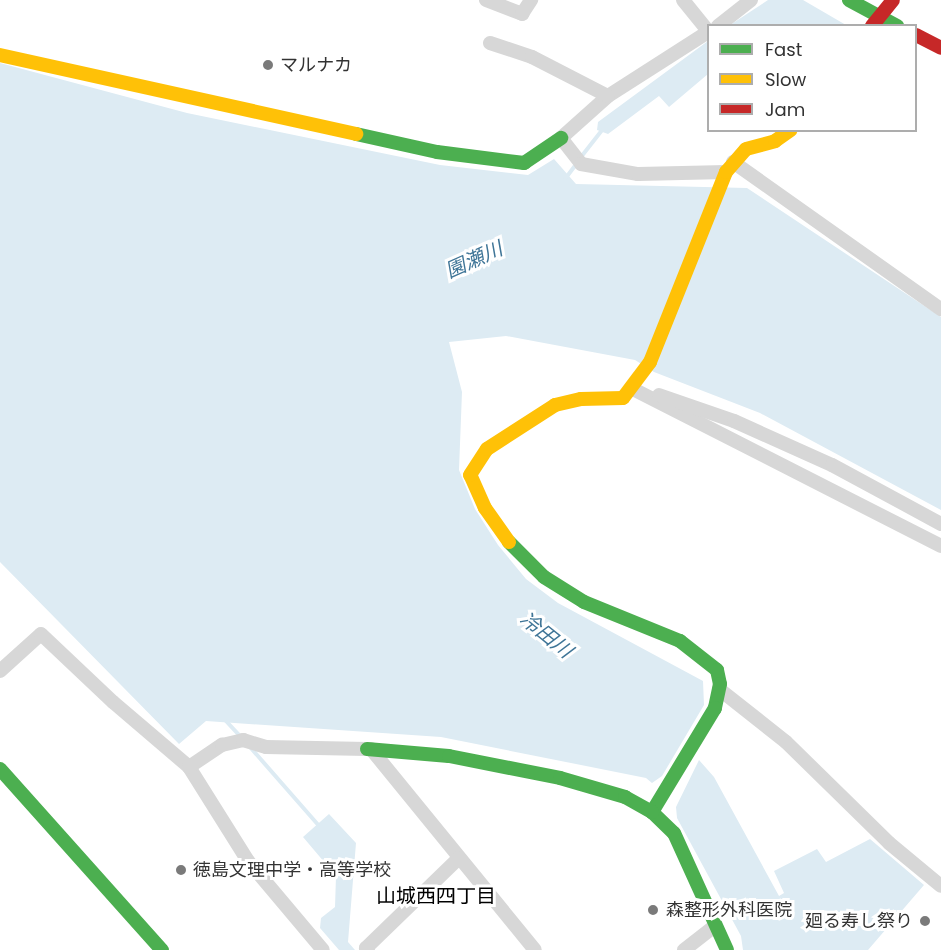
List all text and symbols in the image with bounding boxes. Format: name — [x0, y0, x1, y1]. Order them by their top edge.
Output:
legend — [707, 24, 917, 132]
text: Fast — [765, 37, 802, 62]
place label: マルナカ — [280, 54, 352, 76]
marker: マルナカ — [261, 58, 275, 72]
text: Slow — [765, 67, 806, 92]
text: Jam — [765, 97, 805, 122]
water label: 園瀬川 — [442, 237, 506, 283]
water label: 冷田川 — [515, 607, 577, 663]
place label: 徳島文理中学・高等学校 — [193, 859, 391, 881]
marker: 徳島文理中学・高等学校 — [174, 863, 188, 877]
district label: 山城西四丁目 — [376, 884, 496, 908]
place label: 森整形外科医院 — [666, 899, 792, 921]
marker: 森整形外科医院 — [644, 901, 662, 919]
place label: 廻る寿し祭り — [805, 910, 913, 932]
marker: 廻る寿し祭り — [918, 914, 932, 928]

